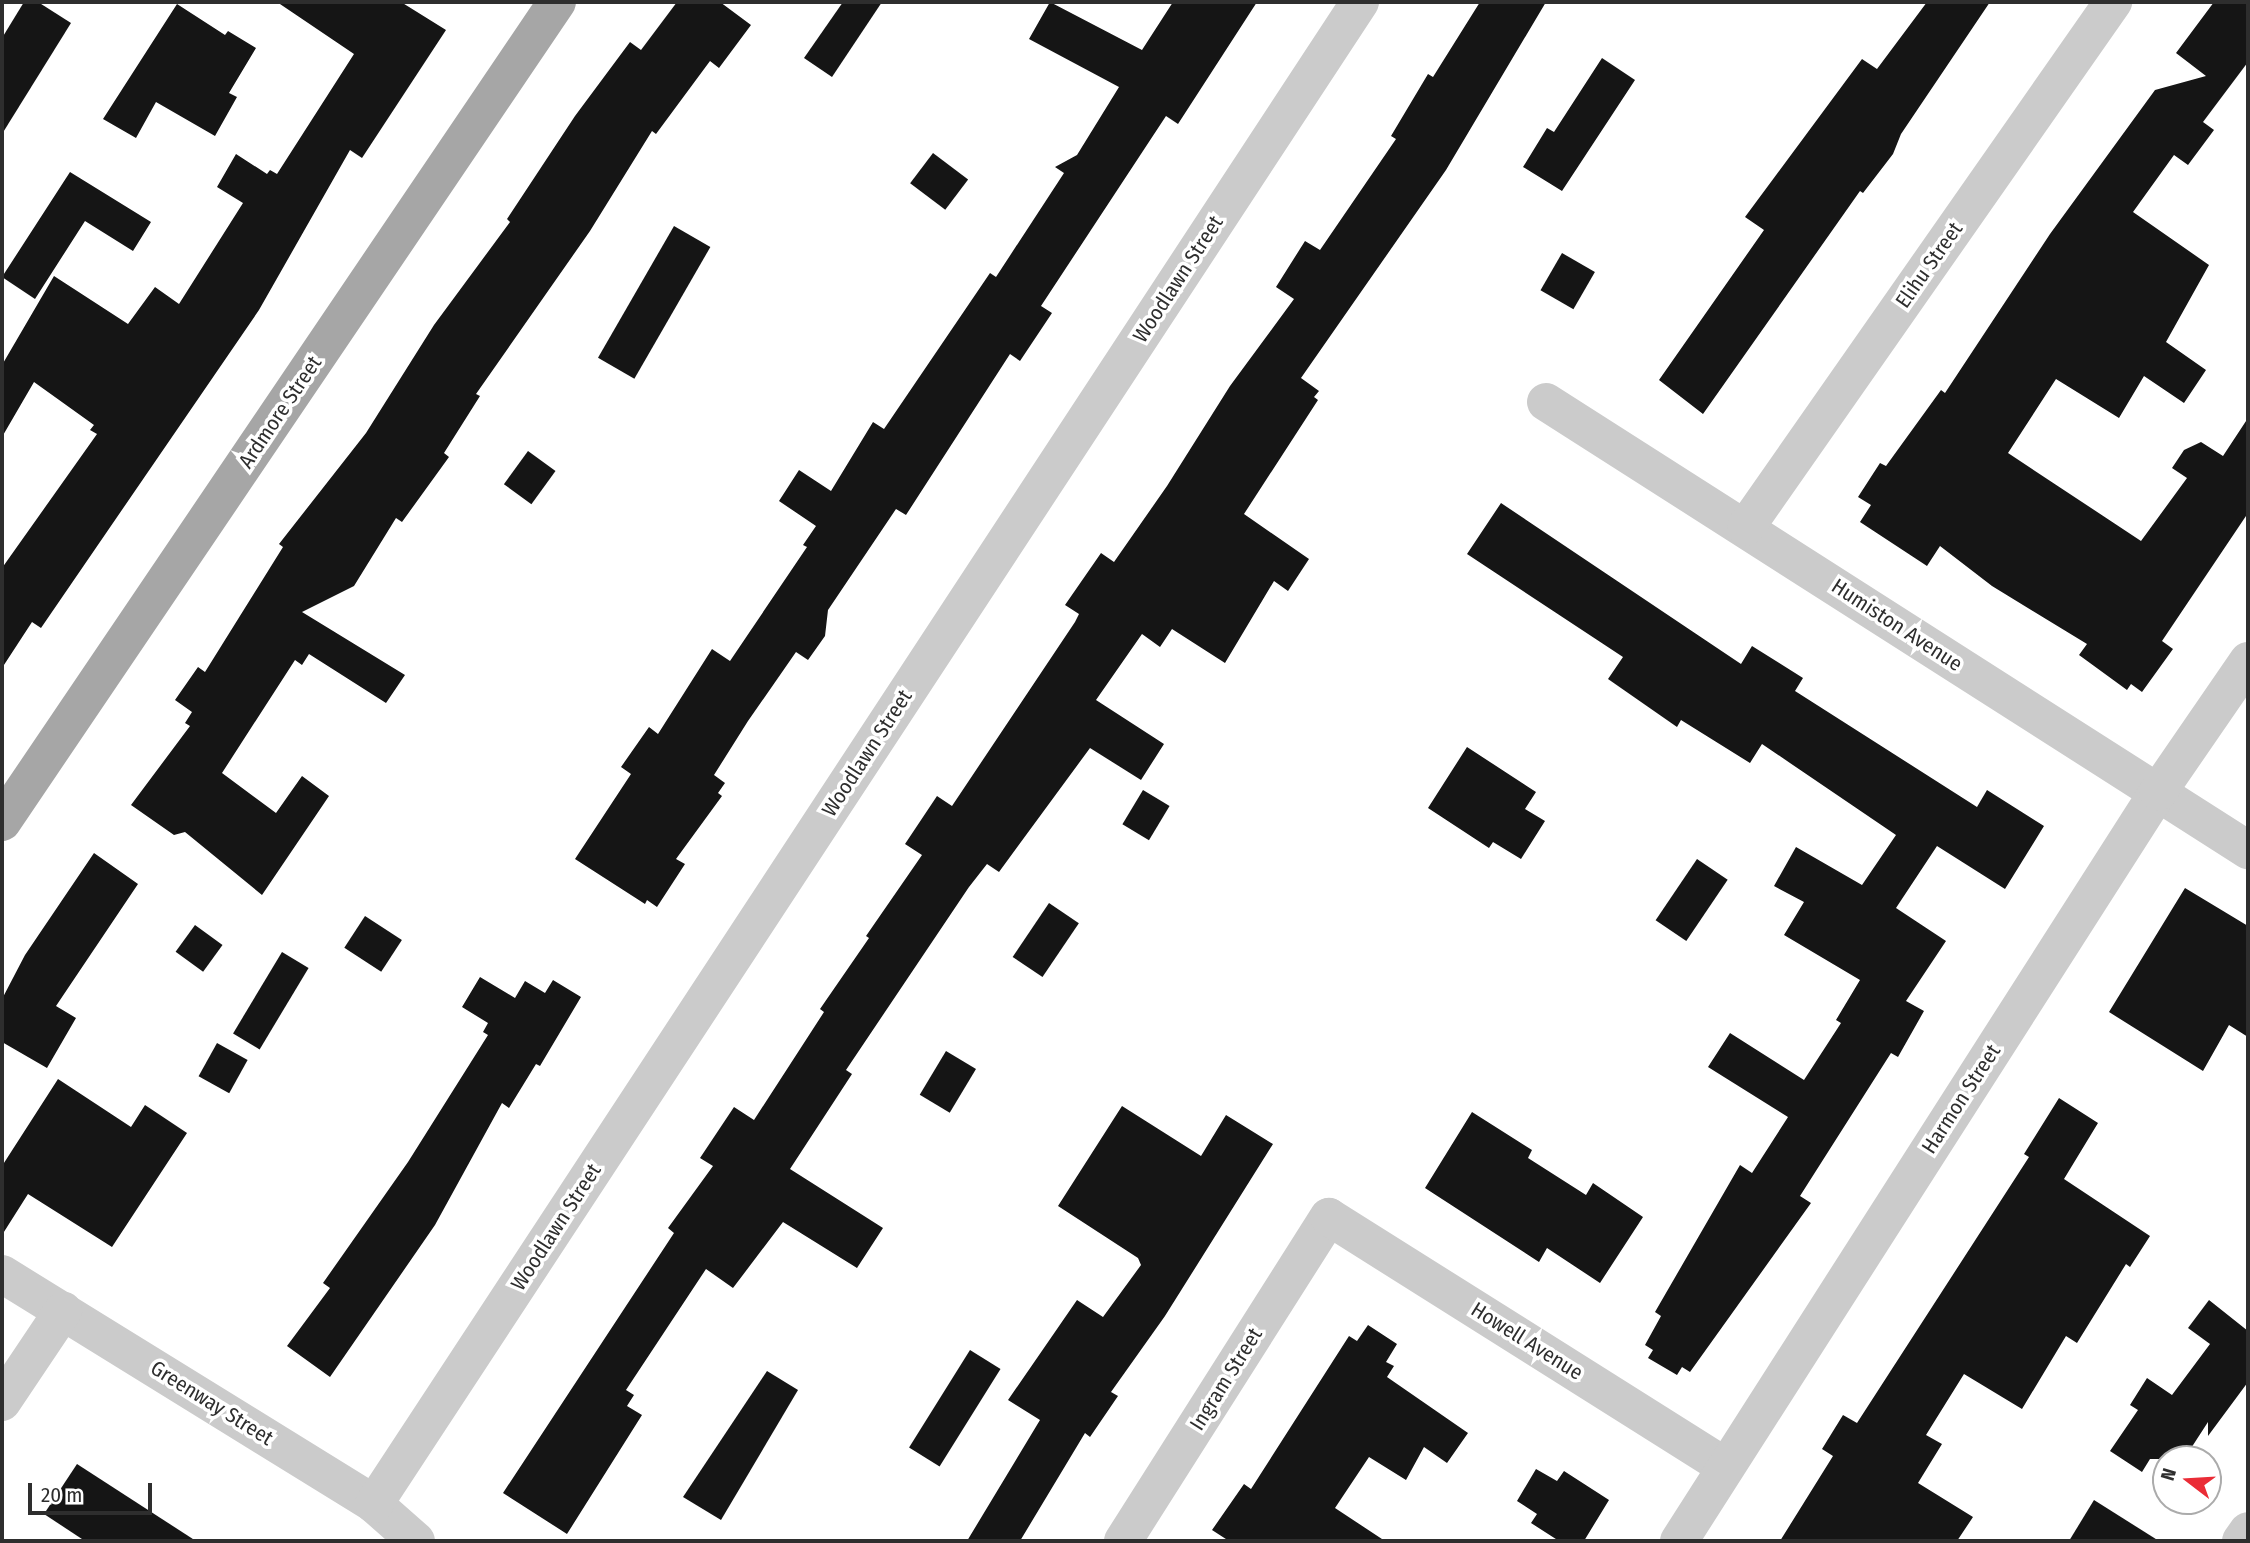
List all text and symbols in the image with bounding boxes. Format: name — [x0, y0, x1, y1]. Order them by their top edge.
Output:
street label: Woodlawn Street — [1128, 211, 1228, 347]
street label: Elihu Street — [1890, 217, 1968, 313]
street label: Ardmore Street — [233, 351, 327, 473]
street label: Humiston Avenue — [1827, 573, 1967, 677]
street label: Woodlawn Street — [817, 685, 917, 821]
street label: Harmon Street — [1916, 1040, 2006, 1158]
street label: Woodlawn Street — [506, 1159, 606, 1295]
street label: Howell Avenue — [1466, 1297, 1588, 1385]
street label: Ingram Street — [1185, 1323, 1267, 1435]
street label: Greenway Street — [146, 1355, 278, 1451]
north arrow — [2152, 1445, 2222, 1515]
text: N — [2156, 1465, 2181, 1483]
scale bar — [32, 1470, 156, 1514]
text: 20 m — [41, 1482, 82, 1508]

